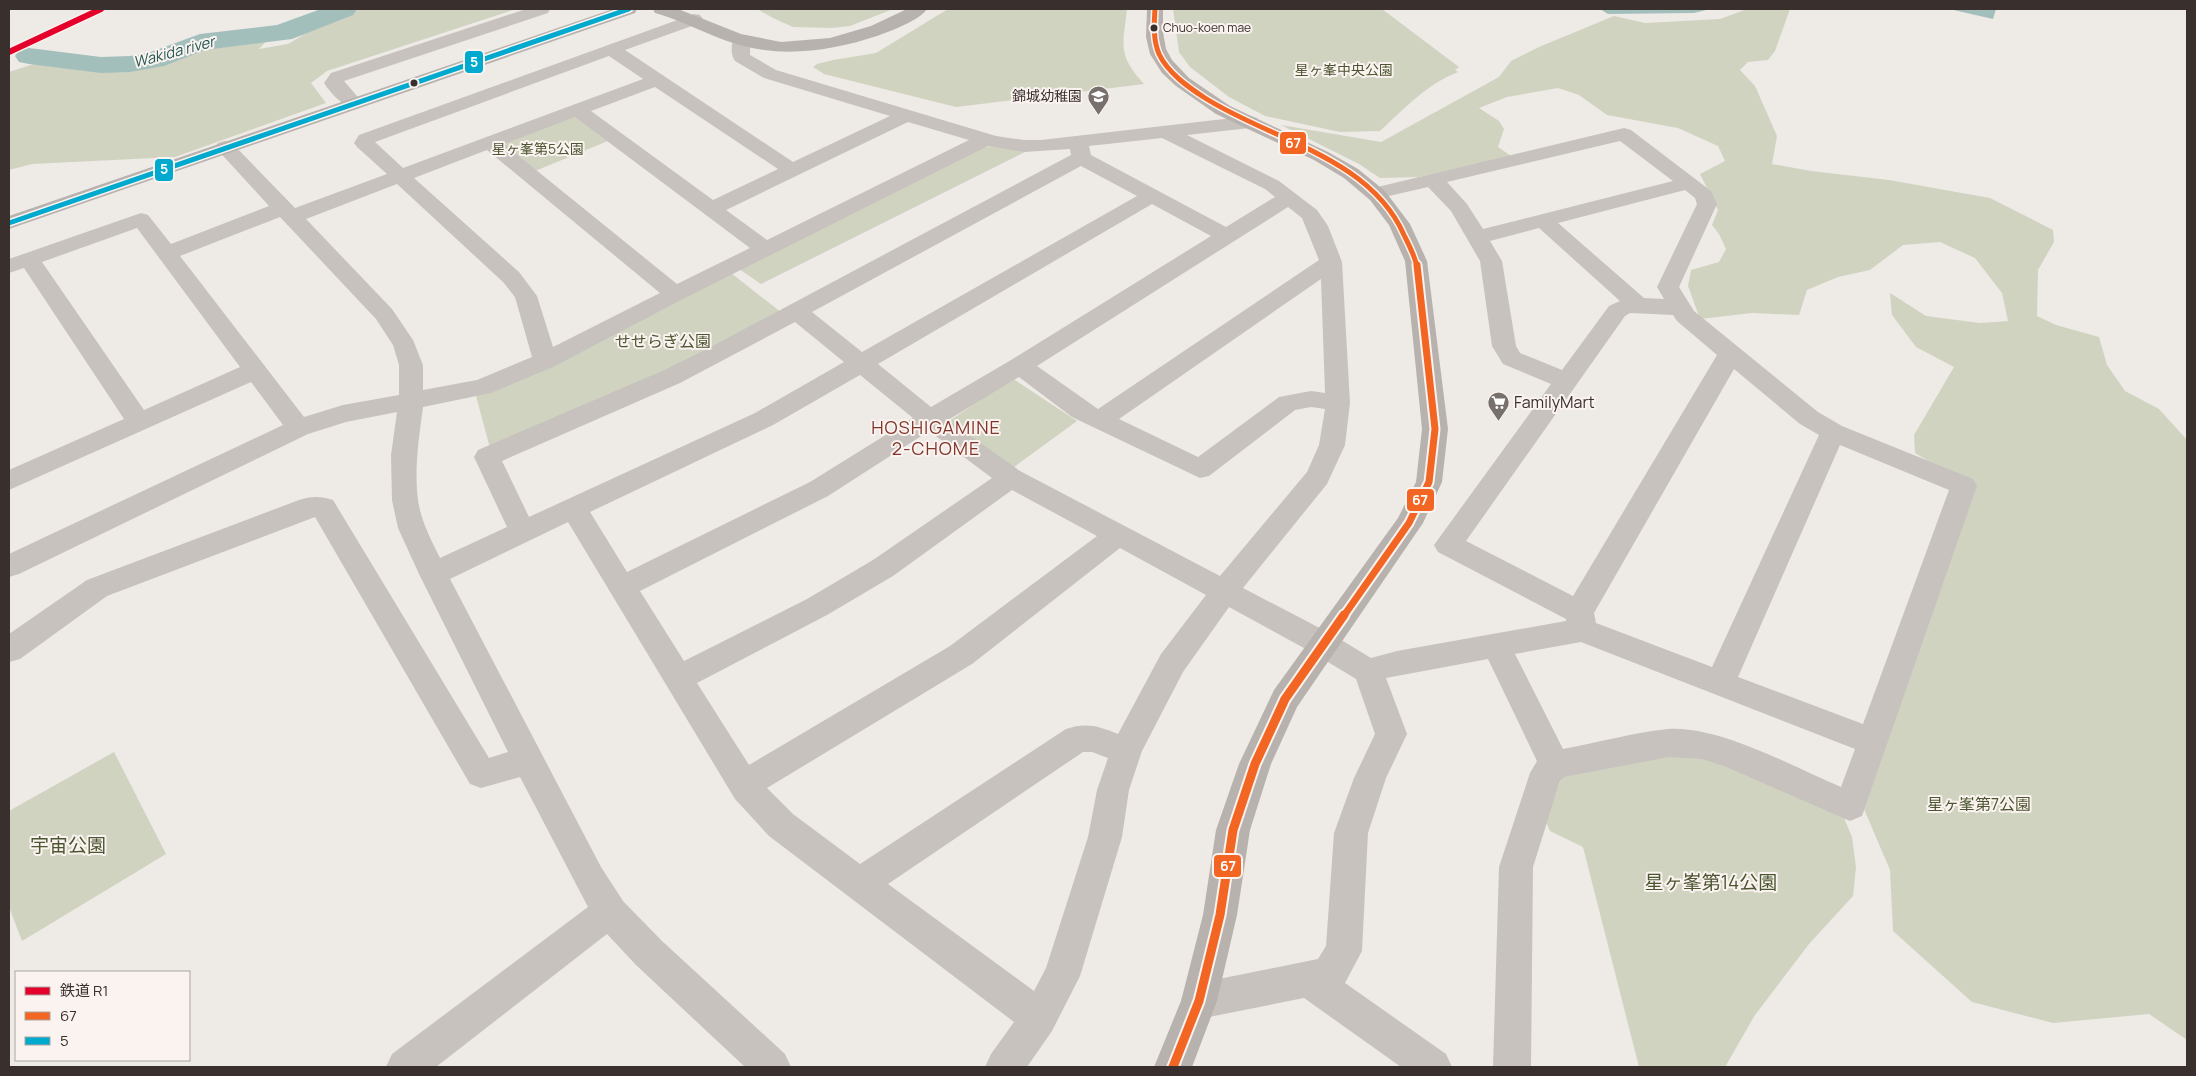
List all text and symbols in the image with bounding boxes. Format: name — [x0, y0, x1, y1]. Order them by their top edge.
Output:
place label: Chuo-koen mae — [1163, 19, 1251, 36]
marker: Chuo-koen mae — [1149, 23, 1159, 33]
water label: Wakida river — [131, 30, 219, 72]
line badge: 5 — [464, 50, 484, 74]
text: 5 — [470, 52, 478, 71]
park label: 星ヶ峯中央公園 — [1295, 60, 1393, 79]
unlabelled marker — [409, 78, 419, 88]
school or university icon: 錦城幼稚園 — [1086, 84, 1110, 115]
place label: 錦城幼稚園 — [1012, 86, 1082, 105]
line badge: 67 — [1279, 131, 1307, 155]
text: 67 — [1285, 133, 1301, 152]
park label: 星ヶ峯第5公園 — [492, 139, 584, 158]
line badge: 5 — [154, 158, 174, 182]
text: 5 — [160, 159, 168, 178]
park label: せせらぎ公園 — [615, 330, 711, 352]
supermarket icon: FamilyMart — [1486, 390, 1510, 421]
place label: FamilyMart — [1514, 391, 1595, 413]
district label: HOSHIGAMINE 2-CHOME — [871, 415, 1001, 460]
line badge: 67 — [1406, 488, 1435, 512]
text: 67 — [1412, 490, 1428, 509]
park label: 星ヶ峯第7公園 — [1927, 793, 2031, 815]
park label: 宇宙公園 — [30, 832, 106, 858]
line badge: 67 — [1213, 854, 1242, 878]
text: 67 — [1220, 856, 1236, 875]
park label: 星ヶ峯第14公園 — [1645, 869, 1777, 895]
legend — [15, 971, 190, 1061]
text: 鉄道 R1 — [60, 980, 108, 1001]
text: 67 — [60, 1005, 77, 1026]
text: 5 — [60, 1030, 69, 1051]

